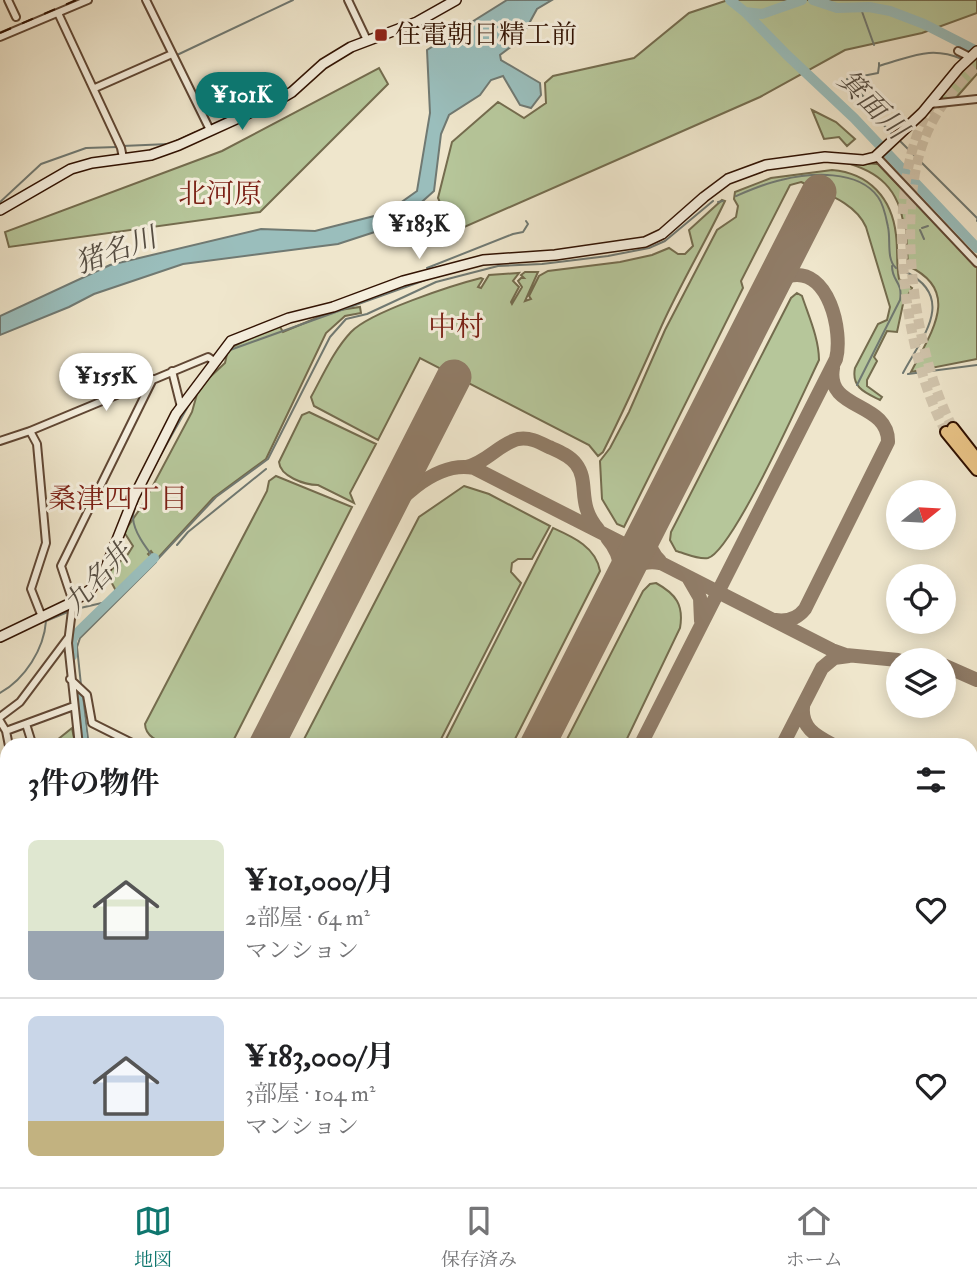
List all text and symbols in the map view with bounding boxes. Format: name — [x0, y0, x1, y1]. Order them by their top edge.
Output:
place label: 住電朝日精工前 — [395, 19, 577, 51]
marker: 住電朝日精工前 — [373, 27, 389, 43]
water label: 箕面川 — [830, 63, 916, 149]
pin: ¥101K — [193, 72, 291, 132]
text: ¥101K — [211, 80, 273, 109]
district label: 北河原 — [178, 177, 262, 212]
pin: ¥183K — [370, 202, 468, 261]
text: ¥183K — [388, 209, 450, 238]
water label: 猪名川 — [71, 219, 164, 282]
district label: 中村 — [428, 310, 484, 345]
pin: ¥155K — [57, 354, 155, 413]
text: ¥155K — [75, 361, 137, 390]
north arrow — [886, 480, 956, 550]
map controls — [886, 480, 956, 718]
district label: 桑津四丁目 — [48, 482, 188, 517]
water label: 九名井 — [57, 534, 141, 622]
button: locate — [886, 564, 956, 634]
button: layers — [886, 648, 956, 718]
icon: filters — [912, 761, 950, 799]
text: 3件の物件 — [28, 765, 160, 802]
text: ¥101,000/月 — [245, 862, 395, 899]
icon: home — [84, 868, 168, 952]
icon: heart — [912, 891, 950, 929]
text: 2部屋 · 64 m² — [245, 903, 370, 932]
text: マンション — [245, 936, 359, 965]
text: ¥183,000/月 — [245, 1038, 395, 1075]
icon: home — [84, 1044, 168, 1128]
icon: heart — [912, 1067, 950, 1105]
text: 3部屋 · 104 m² — [245, 1079, 375, 1108]
text: マンション — [245, 1112, 359, 1141]
tab: 地図 — [134, 1202, 172, 1272]
tab: 保存済み — [441, 1202, 517, 1272]
tab: ホーム — [786, 1202, 843, 1272]

